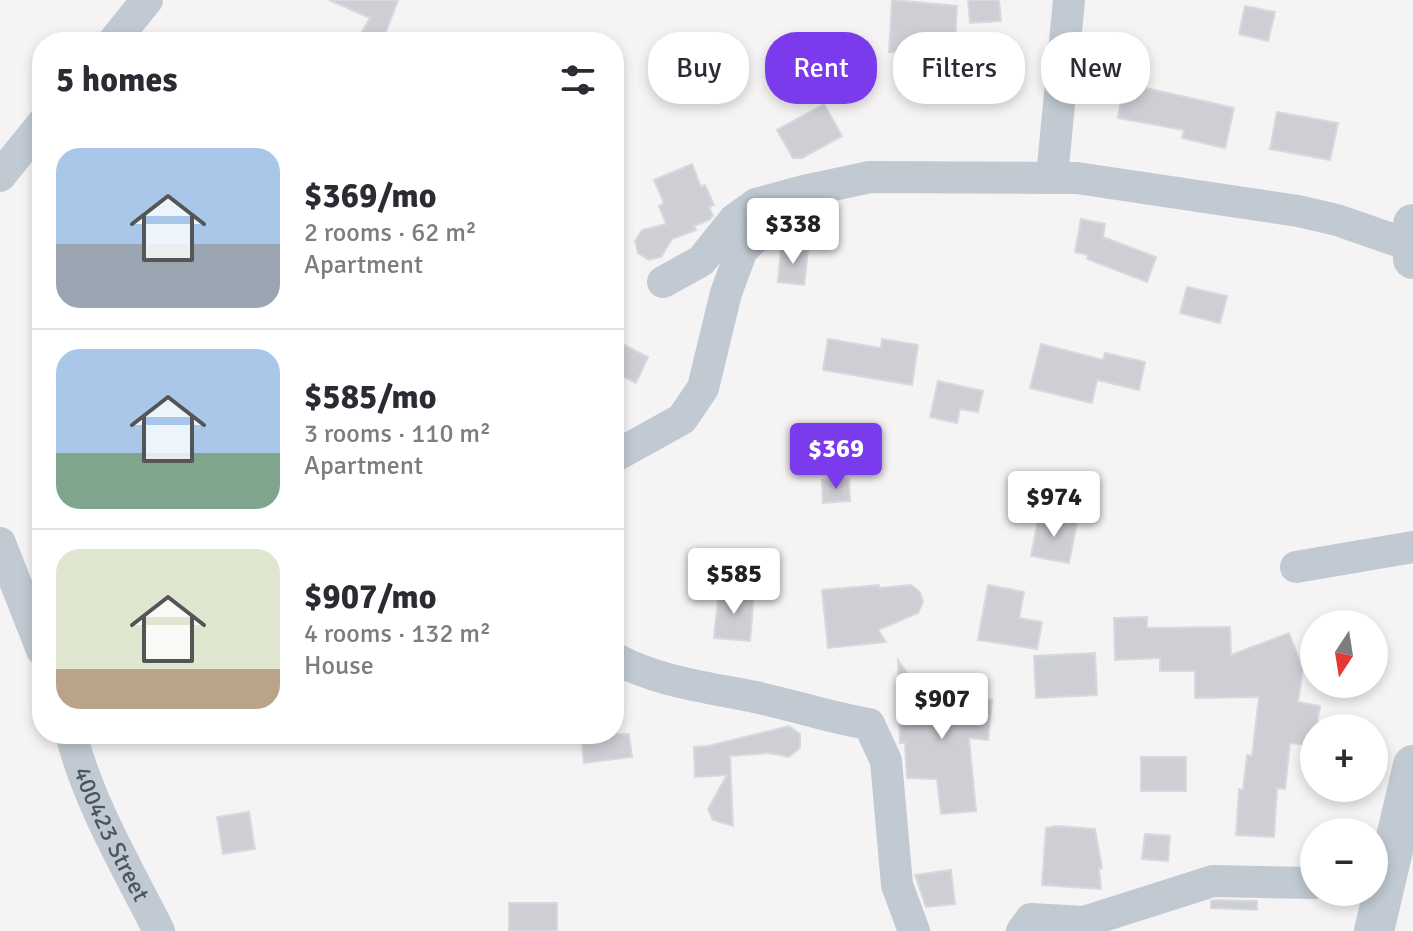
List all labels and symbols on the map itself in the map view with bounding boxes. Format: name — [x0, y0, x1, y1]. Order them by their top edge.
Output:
pin: $338 — [746, 198, 840, 266]
pin: $369 — [789, 423, 883, 491]
pin: $974 — [1007, 471, 1101, 539]
pin: $585 — [687, 548, 781, 616]
north arrow — [1300, 610, 1388, 698]
pin: $907 — [895, 673, 989, 741]
street label: 400423 Street — [67, 762, 156, 906]

